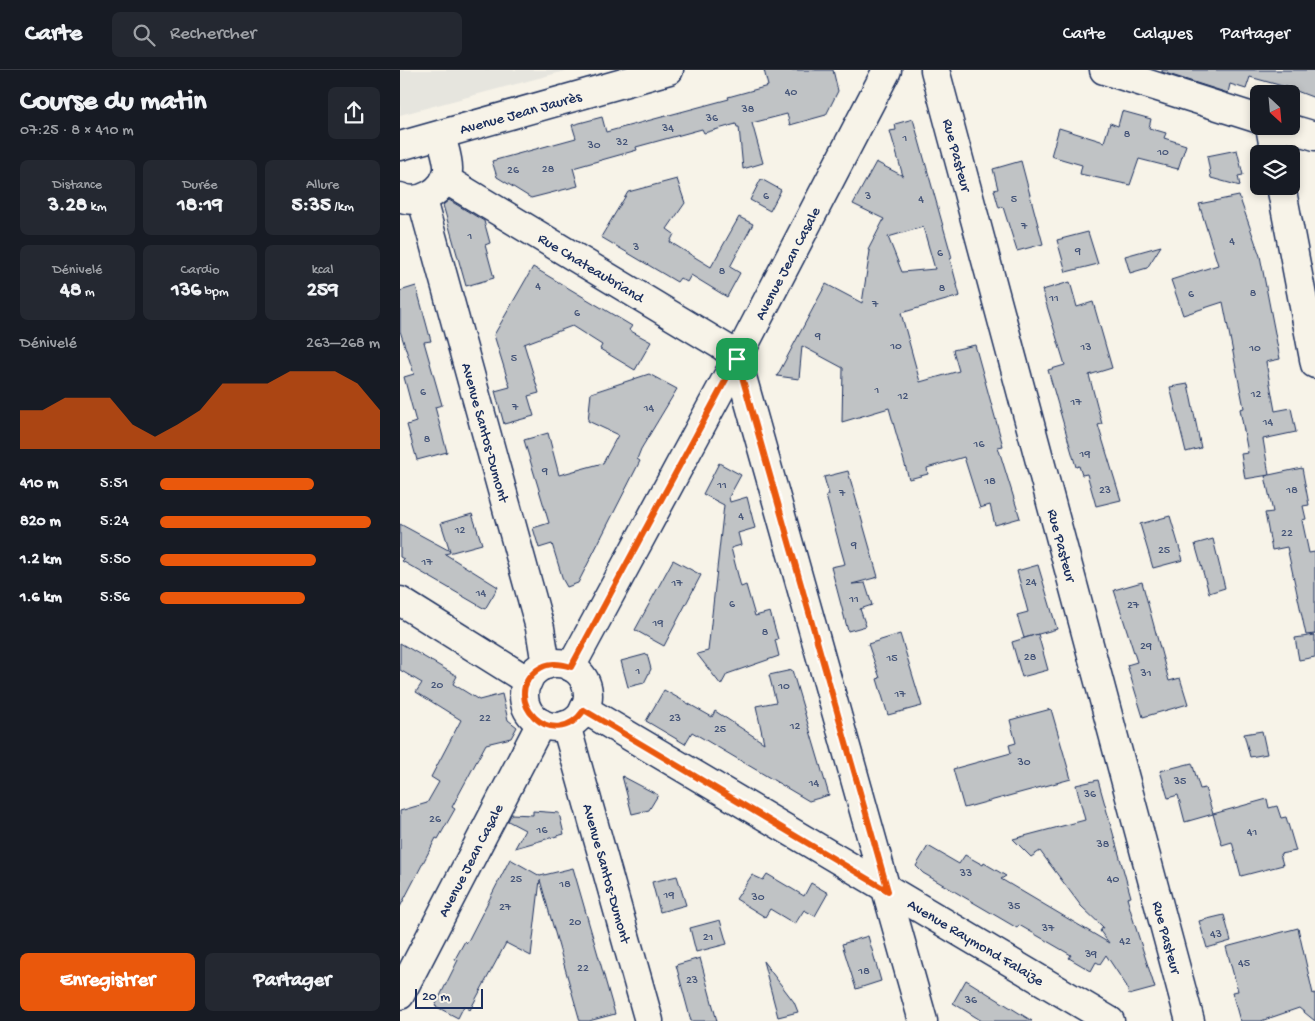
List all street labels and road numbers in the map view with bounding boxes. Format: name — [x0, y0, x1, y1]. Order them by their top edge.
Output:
street label: Avenue Jean Jaurès — [458, 88, 584, 140]
street label: Rue Pasteur — [938, 117, 975, 196]
street label: Avenue Jean Casale — [752, 204, 825, 324]
street label: Rue Chateaubriand — [534, 230, 648, 308]
street label: Avenue Santos-Dumont — [456, 361, 512, 506]
street label: Rue Pasteur — [1042, 507, 1079, 586]
street label: Avenue Jean Casale — [435, 801, 509, 921]
street label: Avenue Santos-Dumont — [578, 802, 634, 947]
street label: Avenue Raymond Falaize — [904, 896, 1047, 991]
street label: Rue Pasteur — [1147, 900, 1184, 978]

